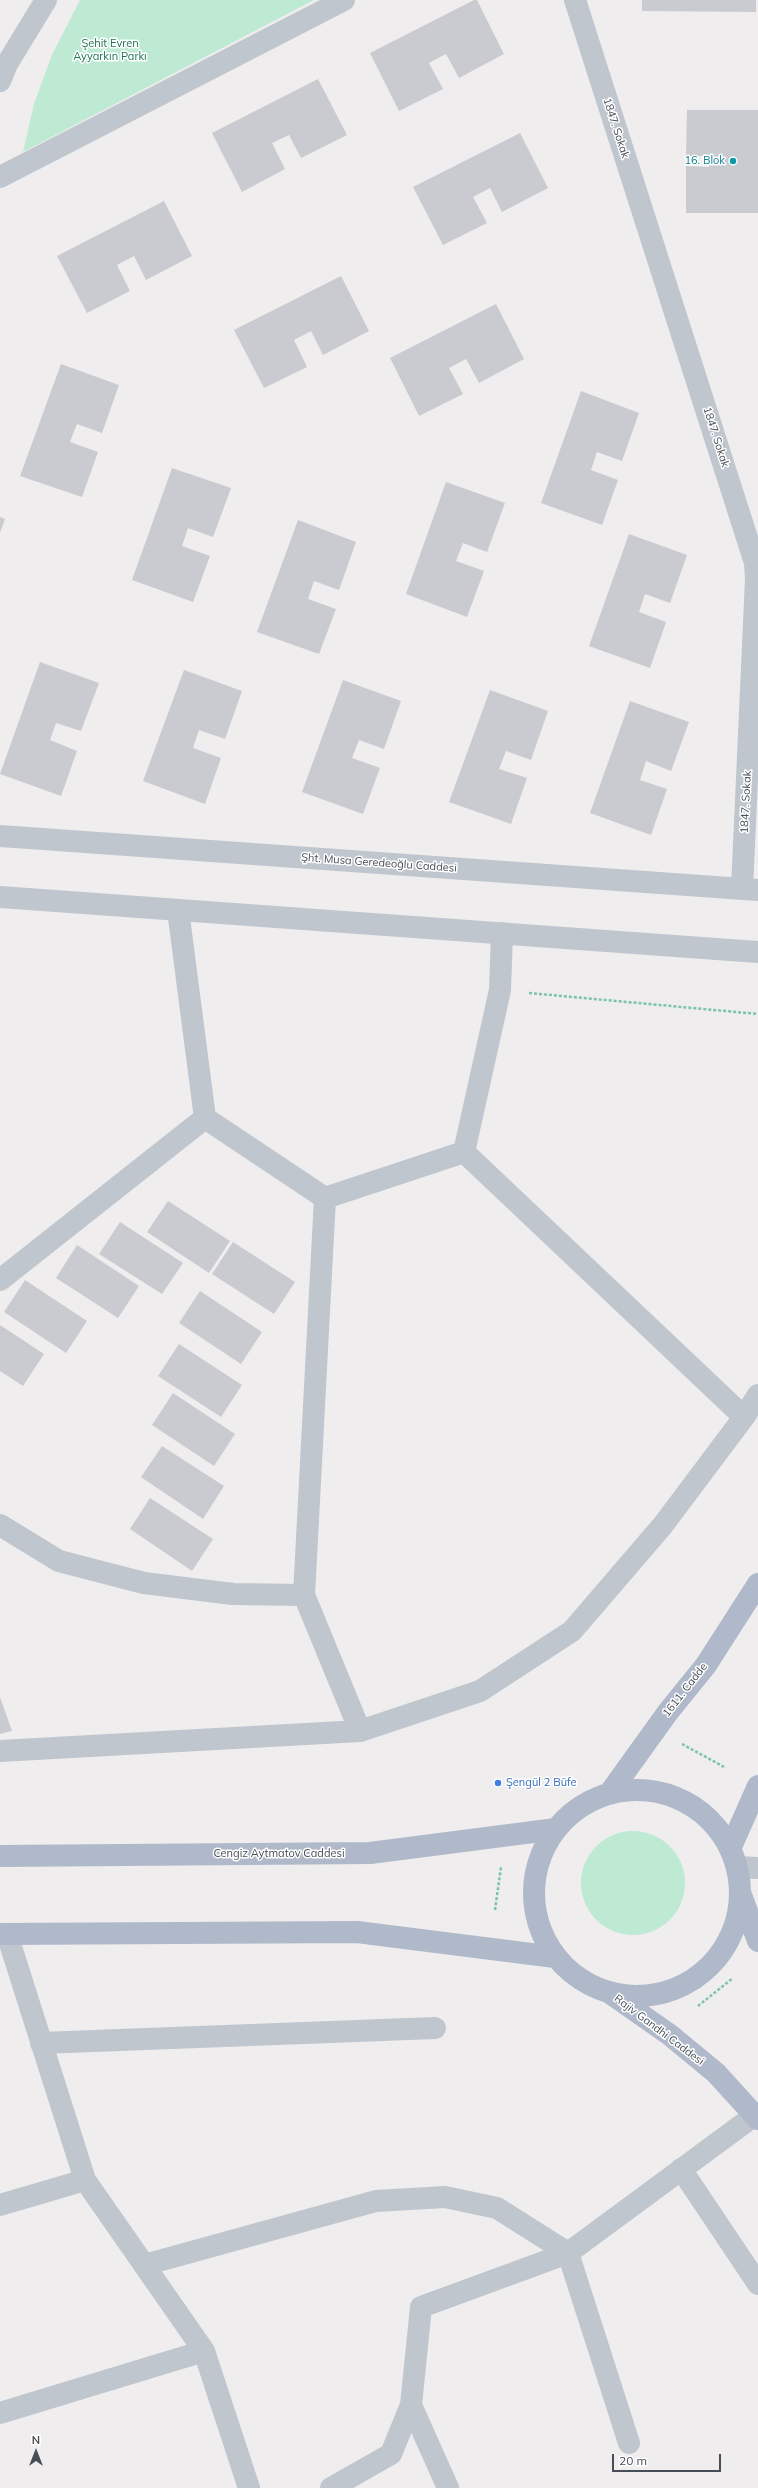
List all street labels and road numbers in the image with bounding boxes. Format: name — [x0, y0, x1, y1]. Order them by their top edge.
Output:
street label: 1847. Sokak — [600, 96, 632, 160]
street label: 1847. Sokak — [700, 405, 732, 469]
street label: 1847. Sokak — [738, 770, 754, 834]
street label: Şht. Musa Geredeoğlu Caddesi — [301, 851, 457, 875]
street label: 1611. Cadde — [660, 1660, 710, 1720]
street label: Cengiz Aytmatov Caddesi — [213, 1847, 345, 1861]
street label: Rajiv Gandhi Caddesi — [612, 1992, 706, 2068]

